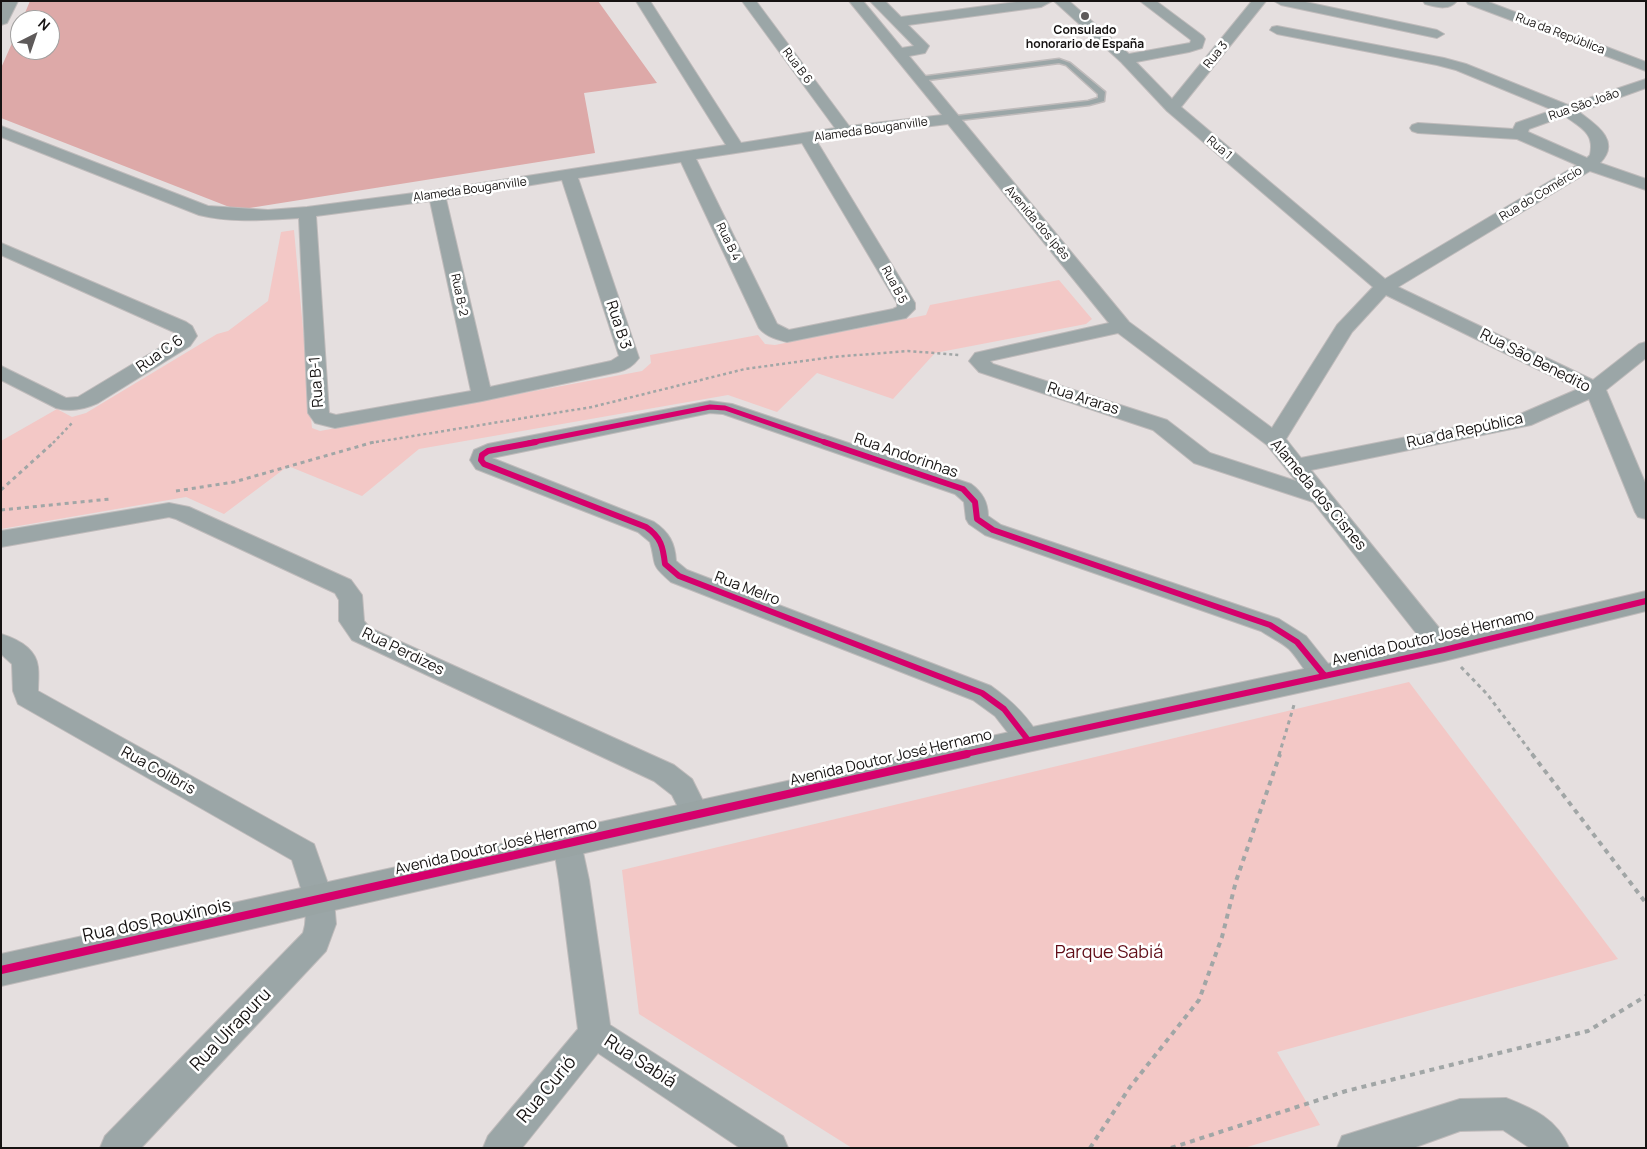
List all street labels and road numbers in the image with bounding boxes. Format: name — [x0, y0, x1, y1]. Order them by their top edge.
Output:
street label: Rua da República — [1513, 10, 1607, 58]
street label: Rua 3 — [1201, 39, 1231, 71]
street label: Rua B 6 — [779, 45, 815, 87]
street label: Rua São João — [1547, 86, 1621, 124]
street label: Alameda Bouganville — [813, 115, 929, 145]
street label: Rua 1 — [1203, 133, 1235, 163]
street label: Rua do Comércio — [1497, 164, 1585, 224]
street label: Alameda Bouganville — [412, 175, 528, 205]
street label: Avenida dos Ipês — [1002, 183, 1072, 263]
street label: Rua B 4 — [713, 221, 743, 263]
street label: Rua B 5 — [878, 264, 910, 306]
street label: Rua B-2 — [447, 272, 471, 318]
street label: Rua B 3 — [602, 298, 634, 352]
street label: Rua São Benedito — [1477, 325, 1593, 397]
street label: Rua C 6 — [133, 332, 187, 376]
street label: Rua B-1 — [306, 356, 328, 408]
street label: Rua Araras — [1045, 379, 1121, 419]
street label: Rua da República — [1405, 410, 1525, 452]
street label: Rua Andorinhas — [852, 430, 960, 482]
street label: Alameda dos Cisnes — [1266, 436, 1370, 554]
street label: Rua Melro — [712, 568, 782, 610]
street label: Avenida Doutor José Hernamo — [1330, 606, 1536, 670]
street label: Rua Perdizes — [359, 624, 447, 680]
street label: Avenida Doutor José Hernamo — [788, 726, 994, 790]
street label: Rua Colibris — [118, 743, 198, 799]
street label: Avenida Doutor José Hernamo — [393, 815, 599, 879]
street label: Rua dos Rouxinois — [81, 895, 233, 947]
street label: Rua Uirapuru — [186, 984, 276, 1076]
street label: Rua Sabiá — [600, 1031, 680, 1093]
street label: Rua Curió — [513, 1052, 581, 1128]

